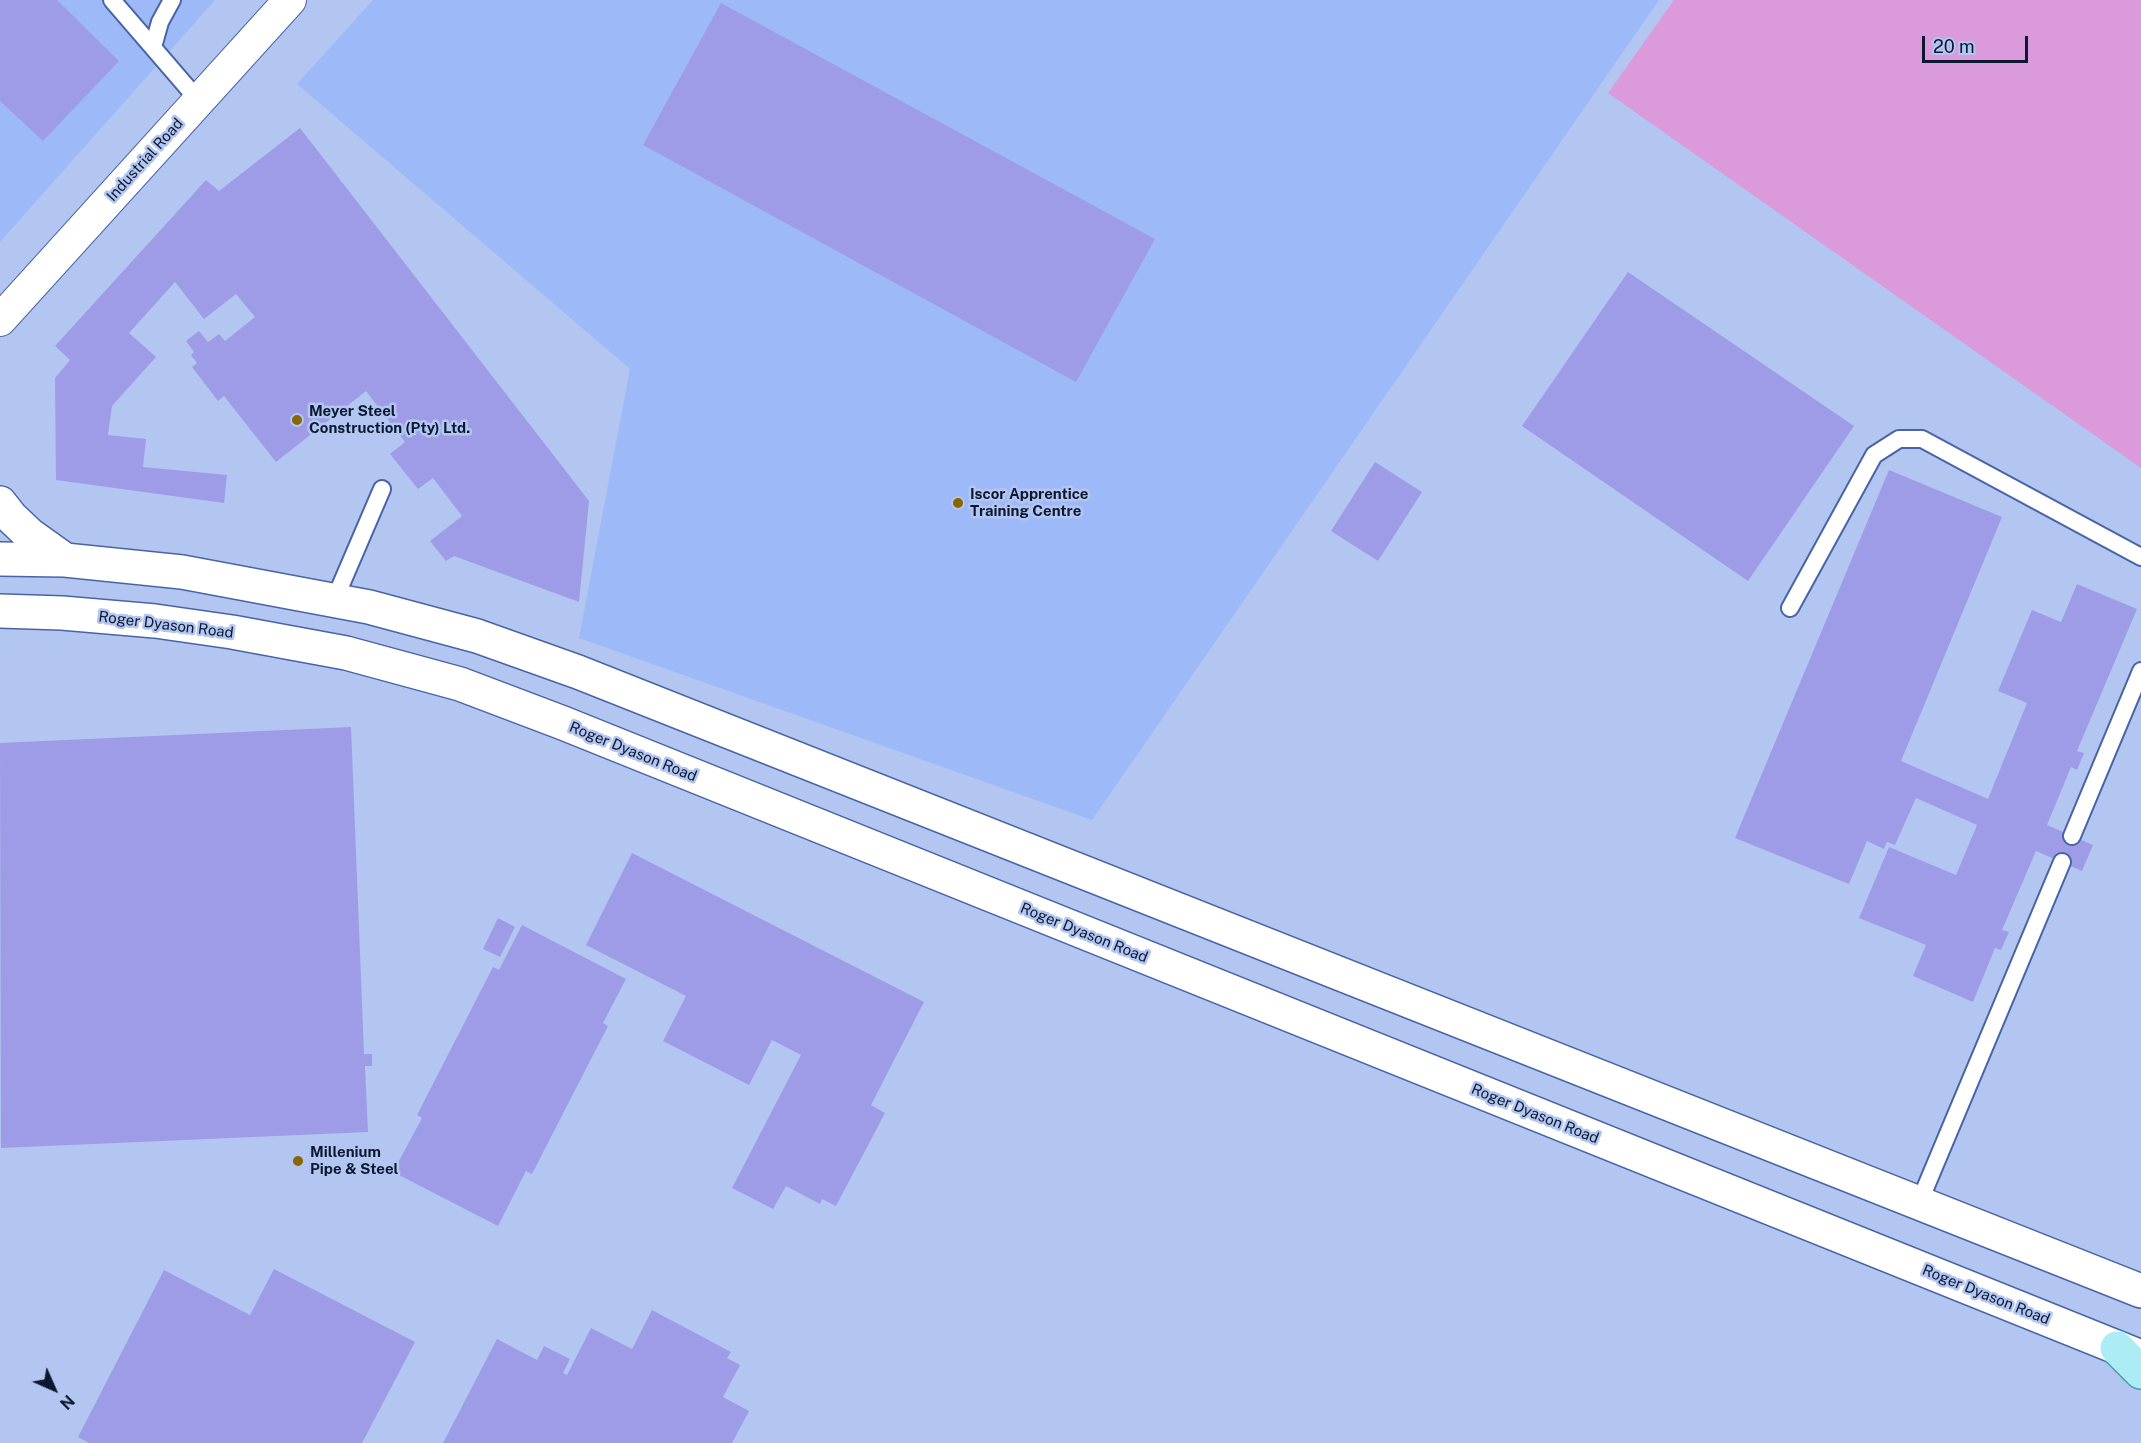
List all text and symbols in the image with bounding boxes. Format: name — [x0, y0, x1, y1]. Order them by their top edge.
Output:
scale bar — [1925, 24, 2032, 62]
text: 20 m — [1933, 36, 1975, 57]
street label: Industrial Road — [103, 115, 187, 205]
place label: Meyer Steel Construction (Pty) Ltd. — [309, 402, 470, 437]
marker: Meyer Steel Construction (Pty) Ltd. — [290, 413, 304, 427]
place label: Iscor Apprentice Training Centre — [970, 485, 1089, 520]
marker: Iscor Apprentice Training Centre — [951, 496, 965, 510]
street label: Roger Dyason Road — [98, 608, 234, 642]
street label: Roger Dyason Road — [567, 718, 699, 786]
street label: Roger Dyason Road — [1018, 899, 1150, 967]
street label: Roger Dyason Road — [1469, 1080, 1601, 1148]
place label: Millenium Pipe & Steel — [310, 1143, 398, 1178]
marker: Millenium Pipe & Steel — [291, 1154, 305, 1168]
street label: Roger Dyason Road — [1920, 1261, 2052, 1329]
north arrow — [24, 1359, 84, 1419]
text: N — [56, 1391, 78, 1413]

